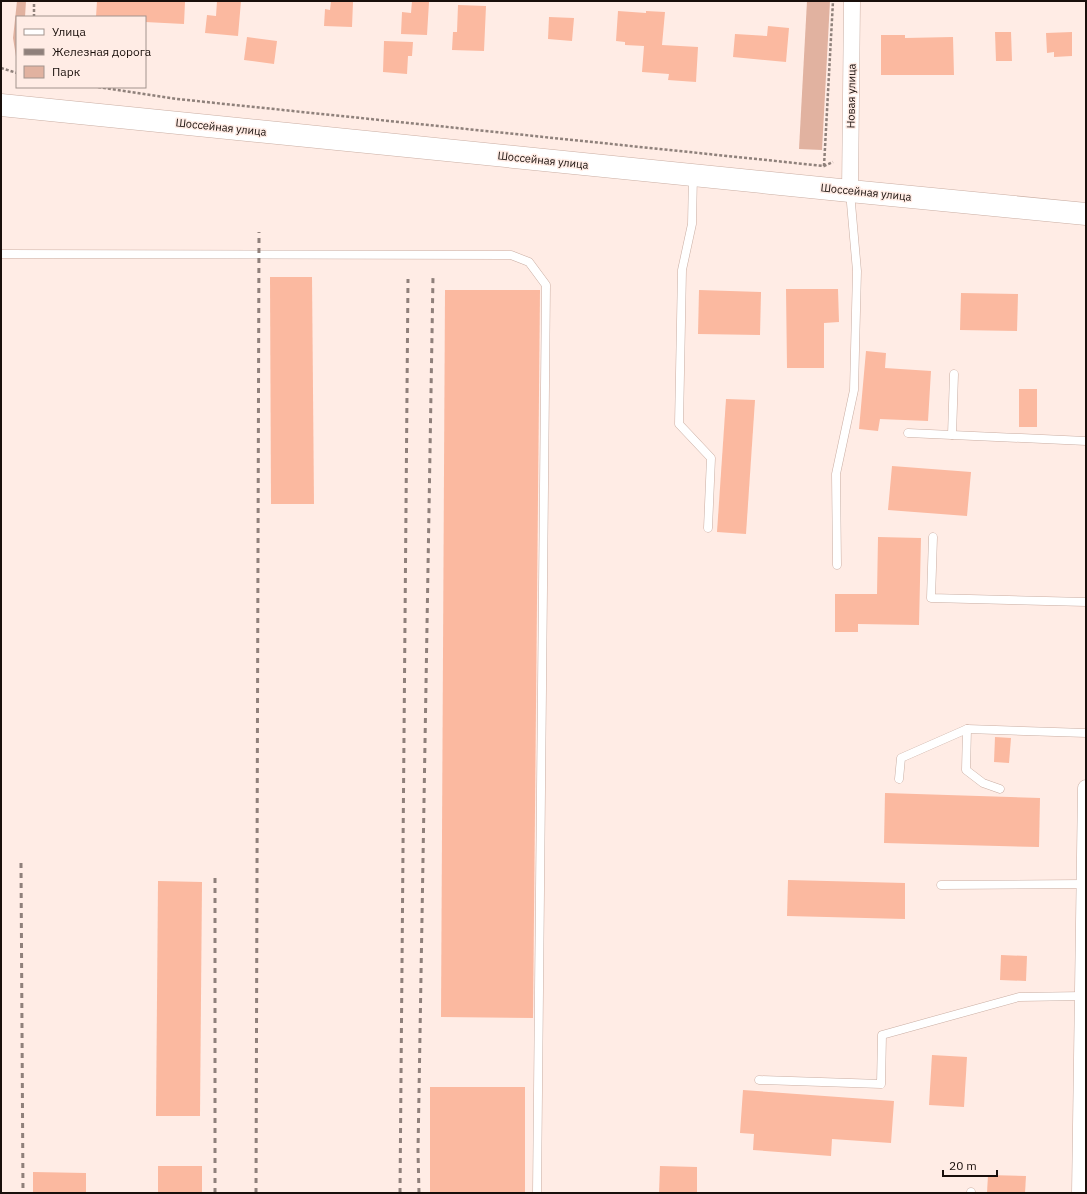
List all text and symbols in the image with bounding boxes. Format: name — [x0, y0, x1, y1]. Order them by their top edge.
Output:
legend — [16, 16, 146, 88]
text: Улица — [52, 24, 86, 39]
text: Железная дорога — [52, 44, 152, 59]
street label: Новая улица — [843, 63, 859, 129]
text: Парк — [52, 64, 81, 79]
street label: Шоссейная улица — [175, 115, 267, 139]
street label: Шоссейная улица — [497, 148, 589, 172]
street label: Шоссейная улица — [820, 180, 912, 204]
scale bar — [943, 1152, 997, 1178]
text: 20 m — [949, 1158, 977, 1173]

